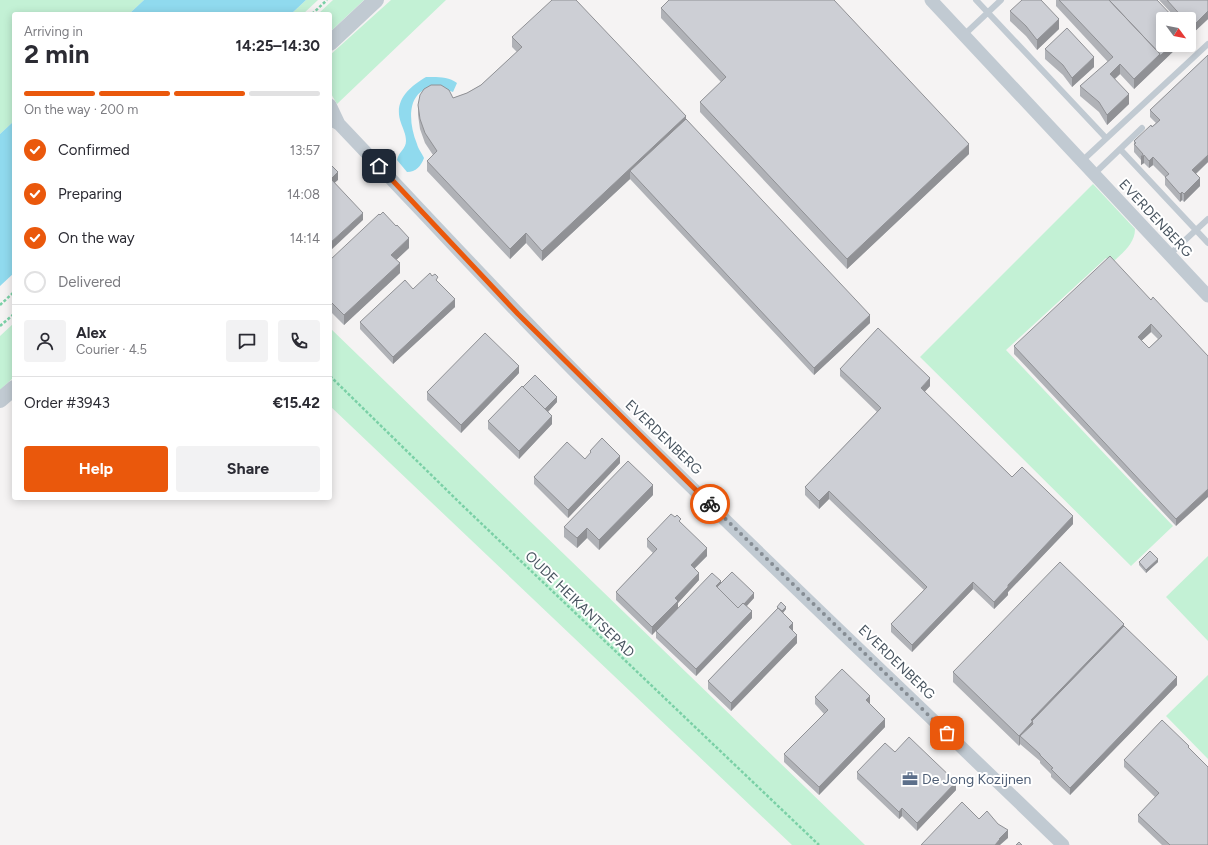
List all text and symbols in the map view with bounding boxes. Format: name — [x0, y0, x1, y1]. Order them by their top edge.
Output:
north arrow — [1156, 12, 1196, 52]
map controls — [1156, 12, 1196, 52]
text: Arriving in — [24, 24, 83, 39]
text: 14:25–14:30 — [236, 37, 320, 55]
text: 2 min — [24, 38, 90, 70]
text: On the way · 200 m — [24, 102, 138, 117]
icon: check — [24, 139, 46, 161]
text: Confirmed — [58, 141, 130, 159]
text: 13:57 — [290, 143, 320, 158]
pin — [362, 149, 396, 183]
icon: home — [368, 155, 390, 177]
street label: EVERDENBERG — [1115, 176, 1196, 261]
icon: check — [24, 183, 46, 205]
text: Preparing — [58, 185, 122, 203]
text: 14:08 — [287, 187, 320, 202]
icon: check — [24, 227, 46, 249]
text: On the way — [58, 229, 135, 247]
text: 14:14 — [290, 231, 320, 246]
text: Delivered — [58, 273, 121, 291]
button: person — [24, 320, 66, 362]
button: chat — [226, 320, 268, 362]
button: phone — [278, 320, 320, 362]
text: Alex — [76, 324, 106, 342]
text: Courier · 4.5 — [76, 342, 147, 357]
text: Order #3943 — [24, 394, 110, 412]
text: €15.42 — [273, 394, 320, 412]
street label: EVERDENBERG — [622, 396, 706, 478]
button: Help — [24, 446, 168, 492]
button: Share — [176, 446, 320, 492]
courier — [690, 484, 730, 524]
icon: bike — [699, 493, 721, 515]
street label: OUDE HEIKANTSEPAD — [521, 548, 638, 661]
street label: EVERDENBERG — [855, 621, 939, 703]
pin — [930, 716, 964, 750]
icon: bag — [936, 722, 958, 744]
office icon: De Jong Kozijnen — [901, 770, 919, 788]
place label: De Jong Kozijnen — [922, 771, 1031, 788]

